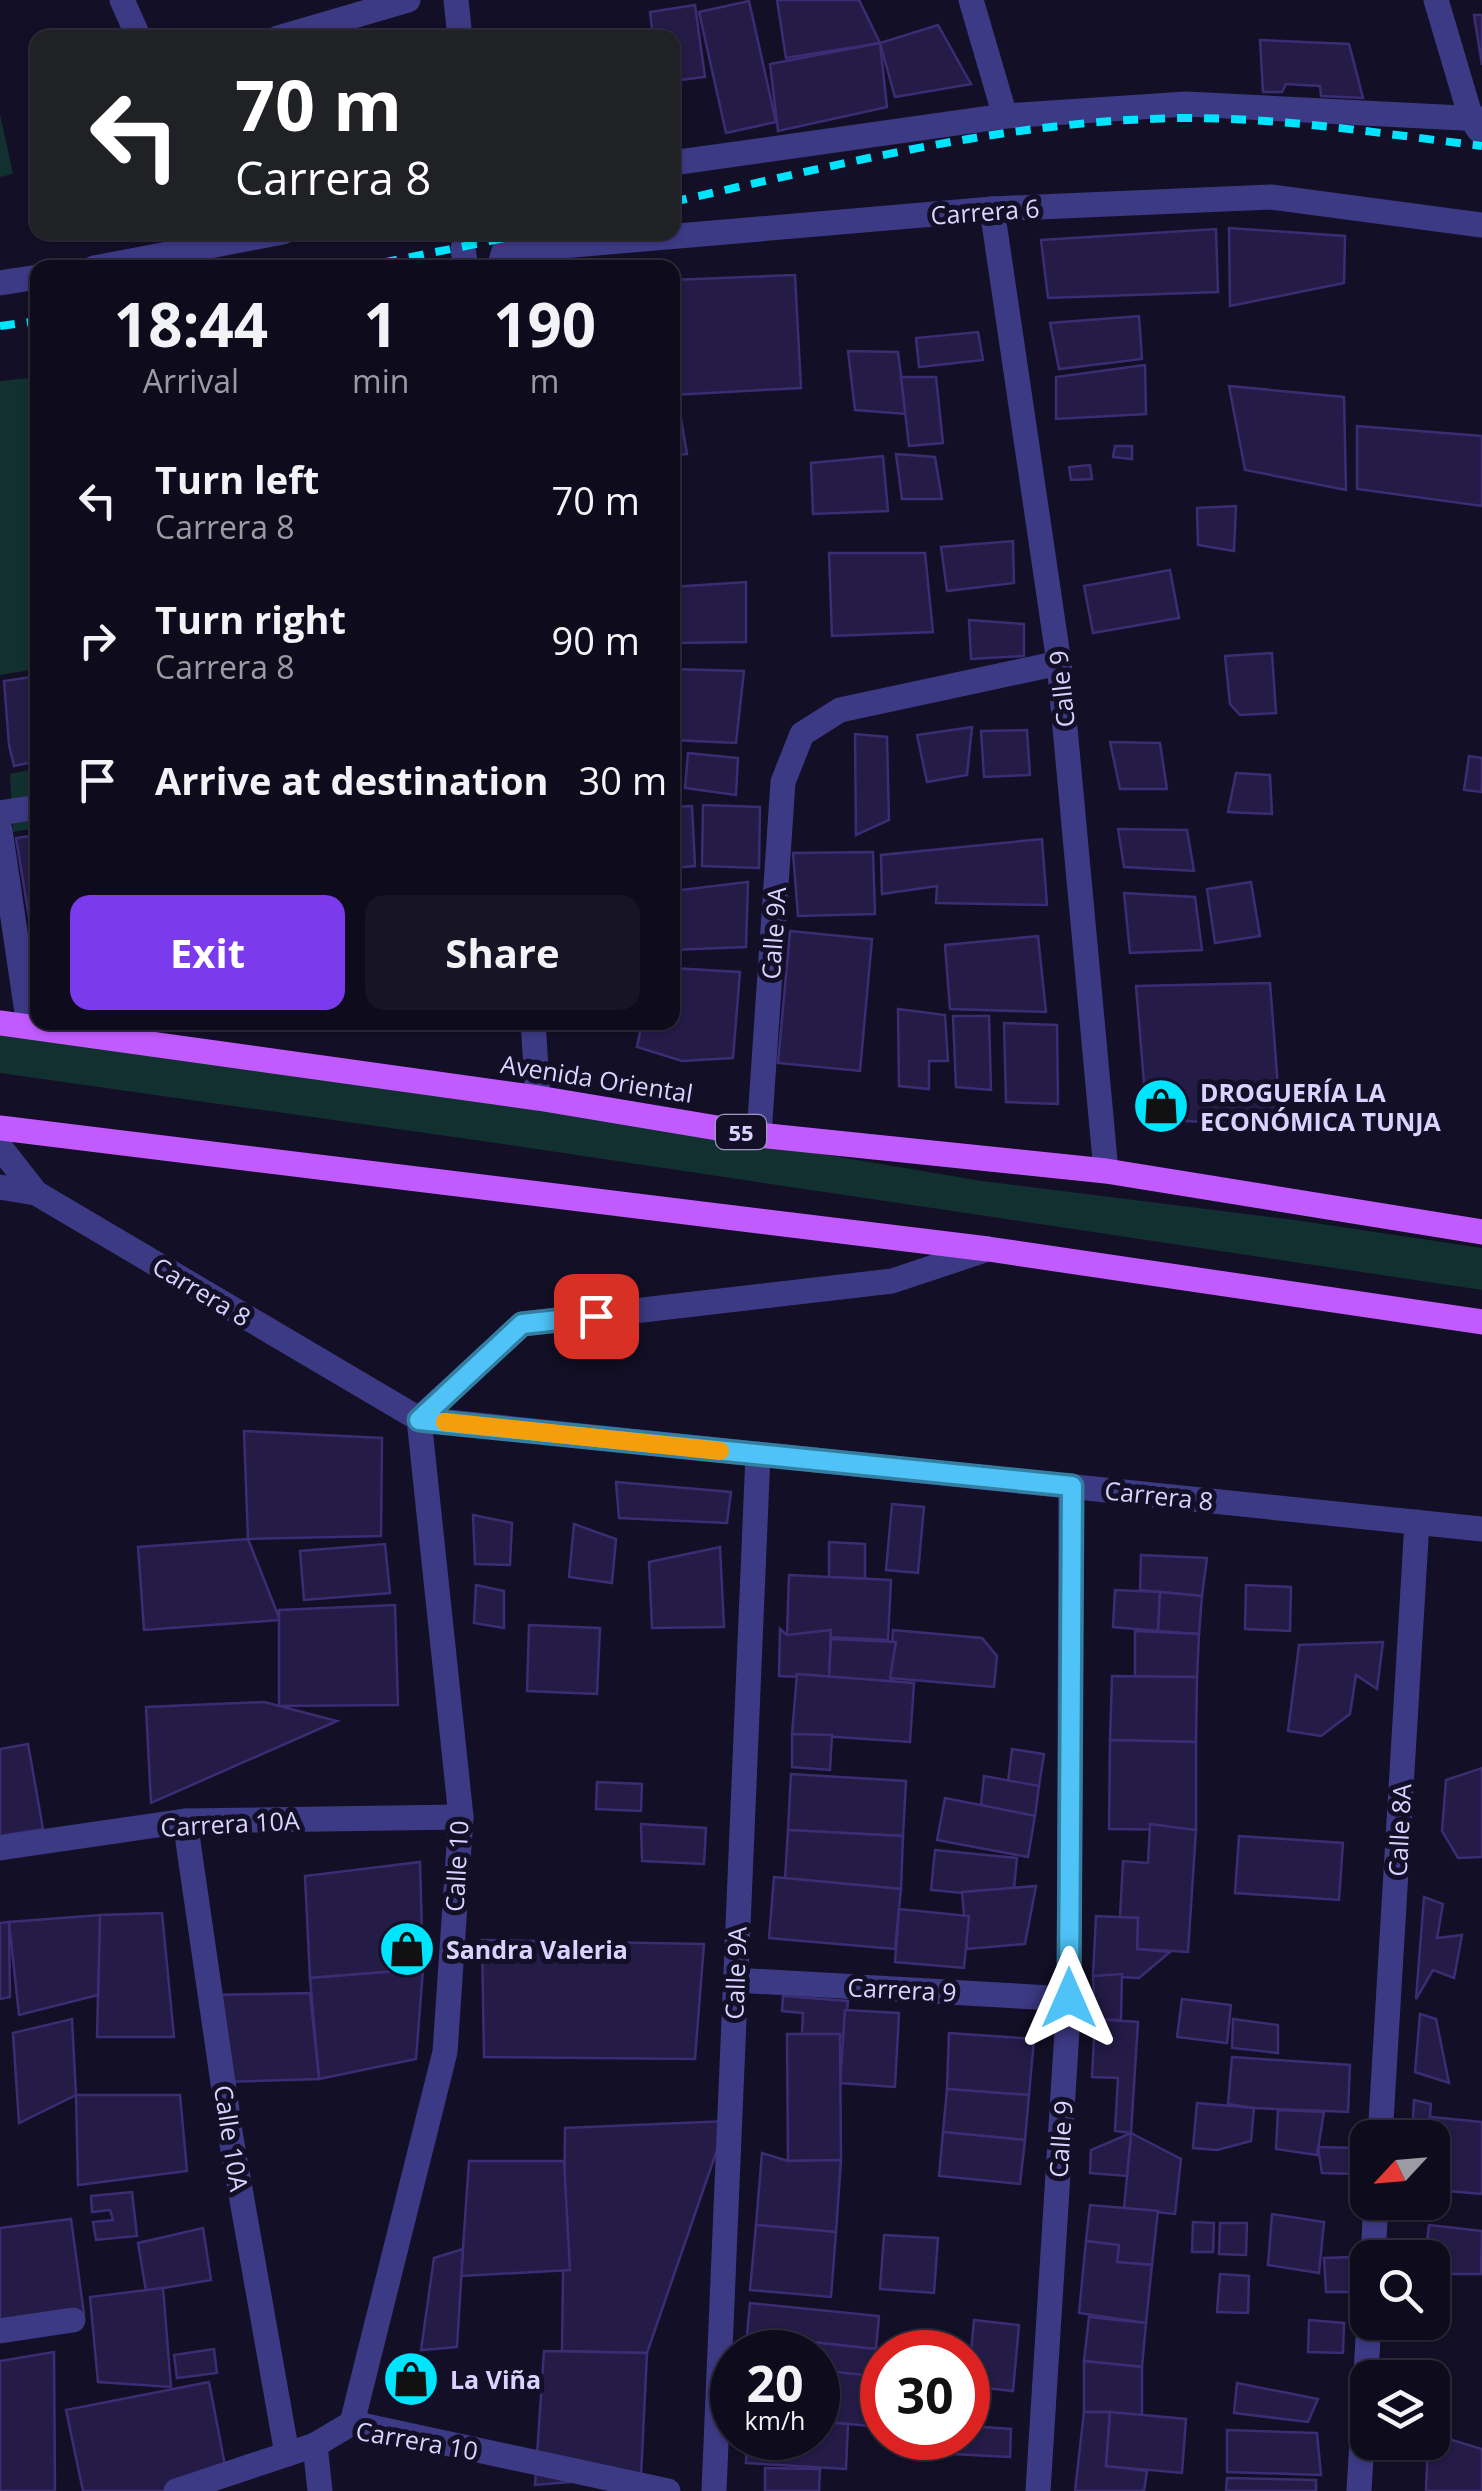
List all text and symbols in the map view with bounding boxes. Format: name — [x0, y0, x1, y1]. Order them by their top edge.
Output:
text: 70 m — [235, 56, 402, 152]
icon: left — [70, 70, 200, 200]
text: Carrera 8 — [235, 147, 431, 208]
street label: Carrera 6 — [929, 190, 1041, 232]
text: 18:44 — [114, 283, 268, 365]
text: 1 — [364, 283, 398, 365]
text: 190 — [493, 283, 596, 365]
text: Arrival — [143, 359, 239, 402]
text: min — [352, 359, 409, 402]
text: m — [530, 359, 559, 402]
text: Turn left — [155, 453, 319, 505]
icon: left — [70, 473, 125, 528]
text: 70 m — [551, 474, 640, 526]
text: Carrera 8 — [155, 505, 295, 548]
text: Turn right — [155, 593, 346, 645]
icon: right — [70, 613, 125, 668]
text: 90 m — [551, 614, 640, 666]
text: Carrera 8 — [155, 645, 295, 688]
street label: Calle 9 — [1040, 649, 1082, 729]
icon: arrive — [70, 753, 125, 808]
text: Arrive at destination — [155, 754, 549, 806]
text: 30 m — [579, 754, 667, 806]
street label: Calle 9A — [753, 885, 793, 981]
button: Exit — [70, 895, 345, 1010]
button: Share — [365, 895, 640, 1010]
street label: Avenida Oriental — [498, 1046, 696, 1110]
place label: DROGUERÍA LA ECONÓMICA TUNJA — [1200, 1075, 1442, 1138]
shop icon: DROGUERÍA LA ECONÓMICA TUNJA — [1131, 1076, 1191, 1136]
road number: 55 — [716, 1115, 766, 1149]
street label: Carrera 8 — [147, 1248, 257, 1334]
pin — [554, 1274, 639, 1359]
icon: arrive — [569, 1289, 624, 1344]
street label: Carrera 8 — [1103, 1472, 1215, 1518]
street label: Calle 8A — [1380, 1783, 1418, 1877]
street label: Carrera 10A — [160, 1802, 301, 1844]
street label: Calle 10 — [437, 1819, 475, 1913]
shop icon: Sandra Valeria — [377, 1919, 437, 1979]
street label: Calle 9A — [716, 1926, 754, 2020]
place label: Sandra Valeria — [446, 1932, 628, 1966]
position arrow — [1017, 1946, 1121, 2050]
street label: Carrera 9 — [847, 1969, 957, 2009]
street label: Calle 10A — [207, 2082, 257, 2194]
street label: Calle 9 — [1040, 2099, 1080, 2179]
north arrow — [1350, 2120, 1450, 2220]
map controls — [1350, 2120, 1450, 2460]
button: search — [1350, 2240, 1450, 2340]
speed limit sign: 30 — [860, 2330, 990, 2460]
shop icon: La Viña — [381, 2349, 441, 2409]
text: 20 — [746, 2349, 804, 2417]
button: layers — [1350, 2360, 1450, 2460]
place label: La Viña — [450, 2362, 541, 2396]
text: km/h — [745, 2403, 805, 2437]
street label: Carrera 10 — [353, 2413, 481, 2467]

